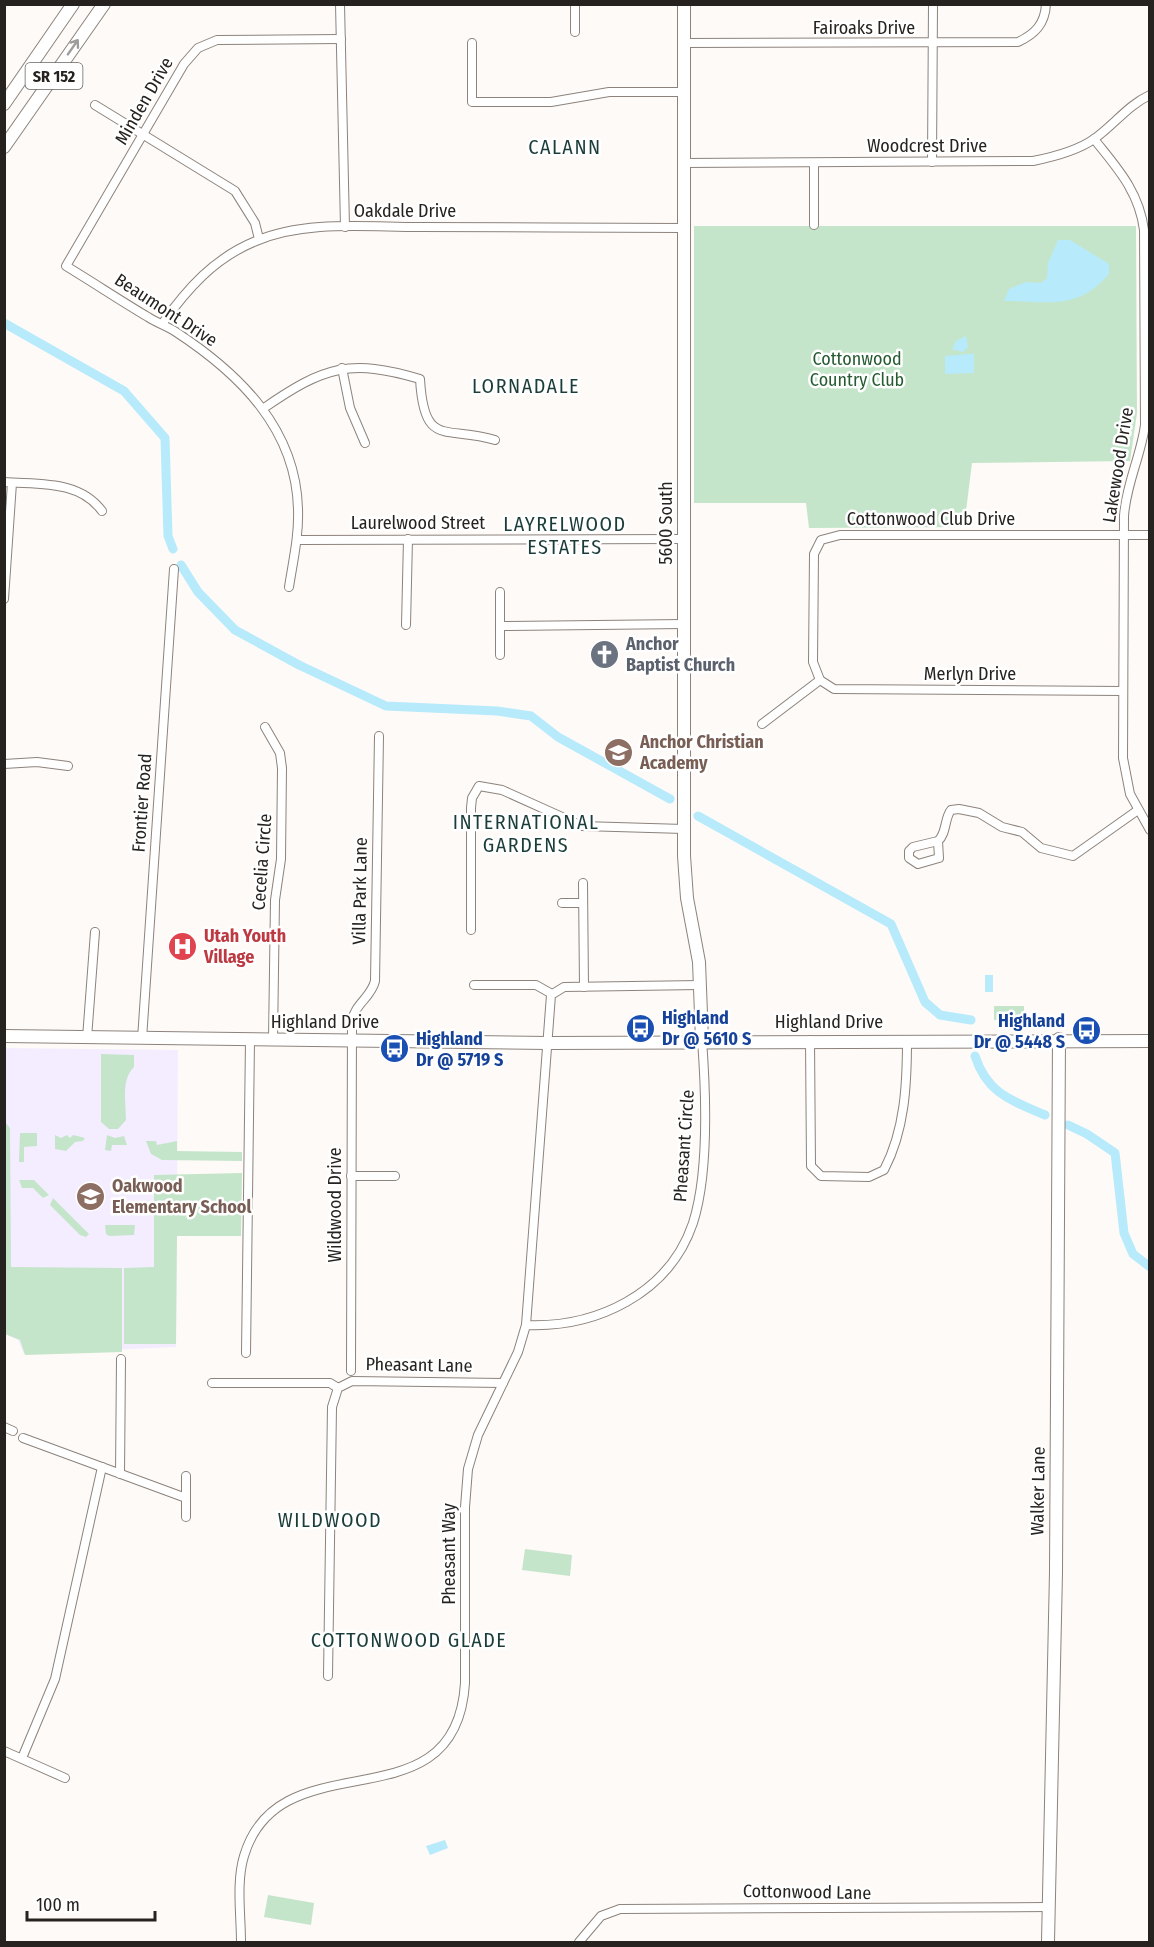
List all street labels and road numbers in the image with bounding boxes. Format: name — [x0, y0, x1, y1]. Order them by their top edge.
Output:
street label: Fairoaks Drive — [813, 17, 915, 39]
street label: Minden Drive — [110, 53, 178, 149]
road number: SR 152 — [26, 63, 82, 89]
street label: Woodcrest Drive — [867, 135, 987, 157]
street label: Oakdale Drive — [354, 200, 456, 222]
street label: Beaumont Drive — [111, 269, 221, 351]
street label: Lakewood Drive — [1098, 406, 1138, 524]
street label: 5600 South — [655, 481, 677, 565]
street label: Cottonwood Club Drive — [847, 508, 1015, 530]
street label: Laurelwood Street — [351, 512, 485, 534]
street label: Merlyn Drive — [924, 663, 1016, 685]
street label: Frontier Road — [128, 753, 156, 853]
street label: Cecelia Circle — [248, 813, 276, 911]
street label: Villa Park Lane — [348, 837, 372, 945]
street label: Highland Drive — [271, 1011, 379, 1033]
street label: Highland Drive — [775, 1011, 883, 1033]
street label: Pheasant Circle — [669, 1089, 699, 1203]
street label: Wildwood Drive — [324, 1147, 346, 1263]
street label: Pheasant Lane — [365, 1353, 473, 1377]
street label: Walker Lane — [1026, 1446, 1050, 1536]
street label: Pheasant Way — [438, 1503, 460, 1605]
street label: Cottonwood Lane — [743, 1880, 871, 1904]

